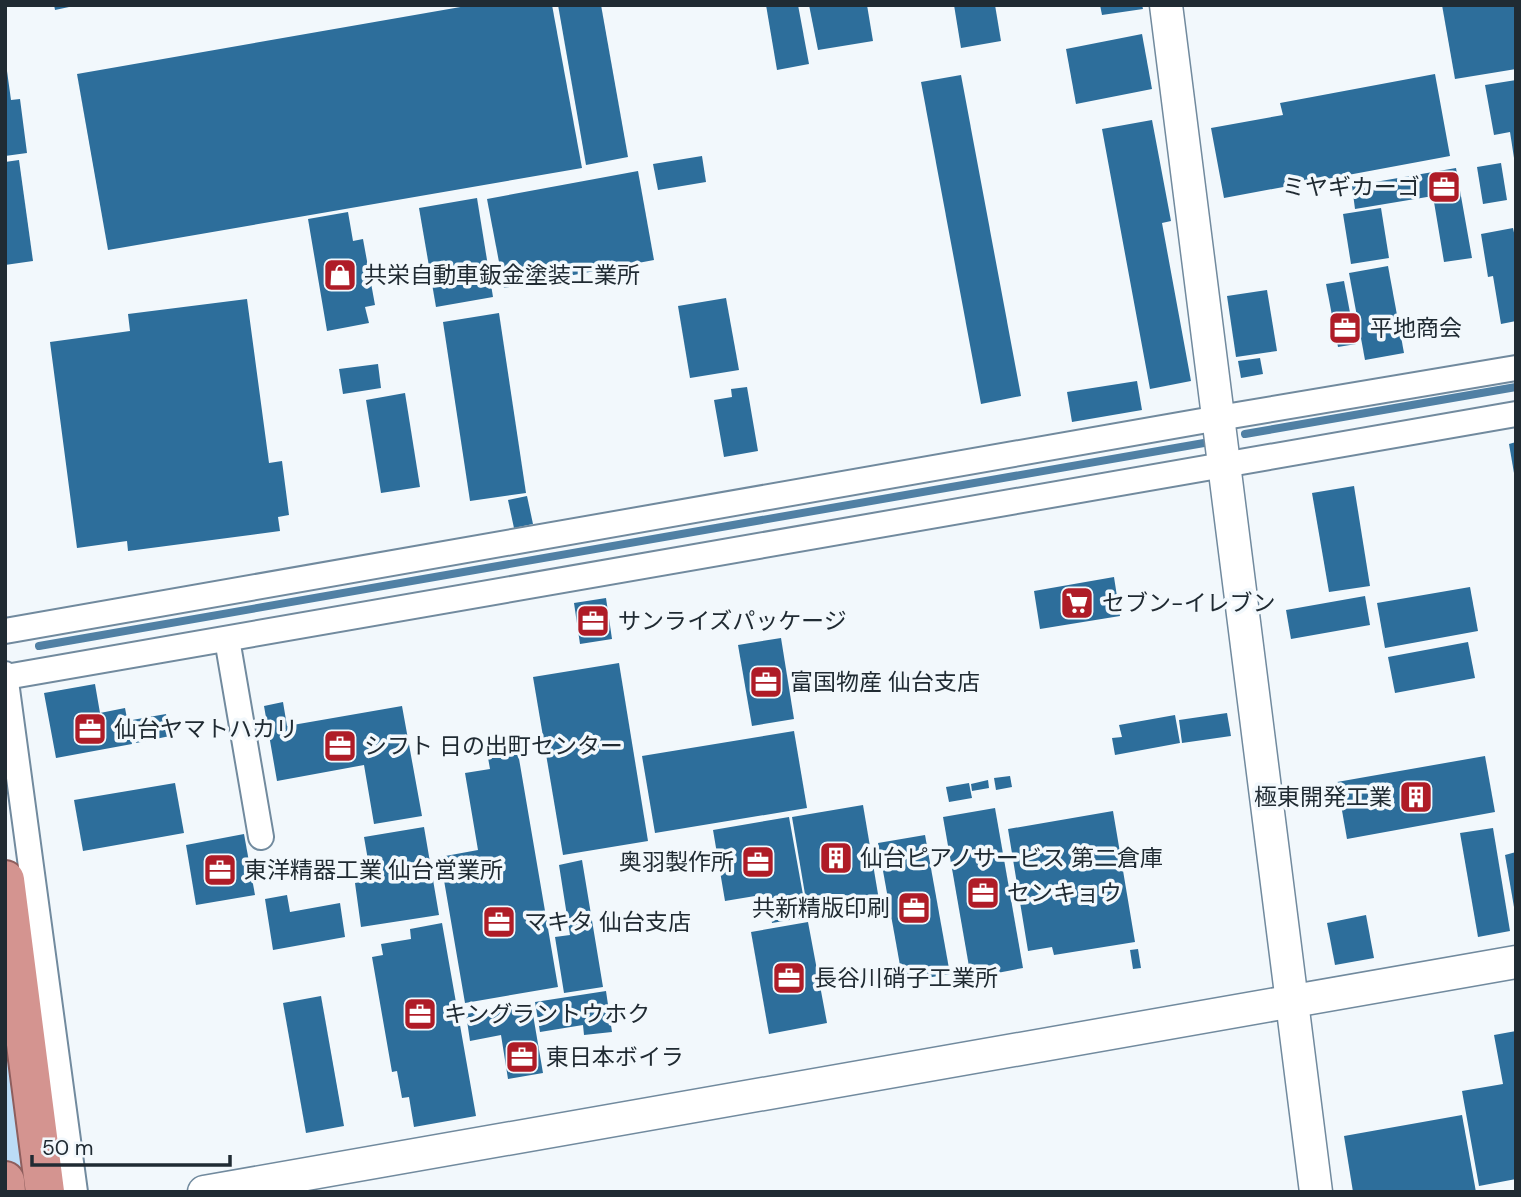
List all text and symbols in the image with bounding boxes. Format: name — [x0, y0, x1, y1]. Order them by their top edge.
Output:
office icon: ミヤギカーゴ — [1425, 168, 1463, 206]
place label: ミヤギカーゴ — [1282, 172, 1420, 202]
shop icon: 共栄自動車鈑金塗装工業所 — [321, 256, 359, 294]
place label: 共栄自動車鈑金塗装工業所 — [364, 260, 640, 290]
office icon: 平地商会 — [1326, 309, 1364, 347]
place label: 平地商会 — [1370, 313, 1462, 343]
supermarket icon: セブン-イレブン — [1058, 584, 1096, 622]
place label: セブン-イレブン — [1102, 588, 1275, 618]
office icon: サンライズパッケージ — [574, 602, 612, 640]
place label: サンライズパッケージ — [618, 606, 847, 636]
office icon: 富国物産 仙台支店 — [747, 663, 785, 701]
place label: 富国物産 仙台支店 — [790, 667, 980, 697]
office icon: 仙台ヤマトハカリ — [71, 710, 109, 748]
place label: 仙台ヤマトハカリ — [114, 714, 298, 744]
office icon: シフト 日の出町センター — [321, 727, 359, 765]
place label: シフト 日の出町センター — [364, 731, 623, 761]
building icon: 極東開発工業 — [1397, 778, 1435, 816]
place label: 極東開発工業 — [1254, 782, 1392, 812]
building icon: 仙台ピアノサービス 第二倉庫 — [817, 839, 855, 877]
office icon: 奥羽製作所 — [739, 843, 777, 881]
place label: 仙台ピアノサービス 第二倉庫 — [860, 843, 1163, 873]
place label: 奥羽製作所 — [619, 847, 734, 877]
office icon: 東洋精器工業 仙台営業所 — [201, 851, 239, 889]
place label: 東洋精器工業 仙台営業所 — [244, 855, 503, 885]
office icon: センキョウ — [964, 874, 1002, 912]
place label: センキョウ — [1007, 878, 1122, 908]
office icon: 共新精版印刷 — [895, 889, 933, 927]
place label: 共新精版印刷 — [752, 893, 890, 923]
office icon: マキタ 仙台支店 — [480, 903, 518, 941]
place label: マキタ 仙台支店 — [524, 907, 691, 937]
office icon: 長谷川硝子工業所 — [770, 959, 808, 997]
place label: 長谷川硝子工業所 — [814, 963, 998, 993]
office icon: キングラントウホク — [401, 995, 439, 1033]
place label: キングラントウホク — [444, 999, 650, 1029]
office icon: 東日本ボイラ — [503, 1038, 541, 1076]
place label: 東日本ボイラ — [546, 1042, 684, 1072]
scale bar — [32, 1124, 229, 1168]
text: 50 m — [42, 1134, 93, 1162]

